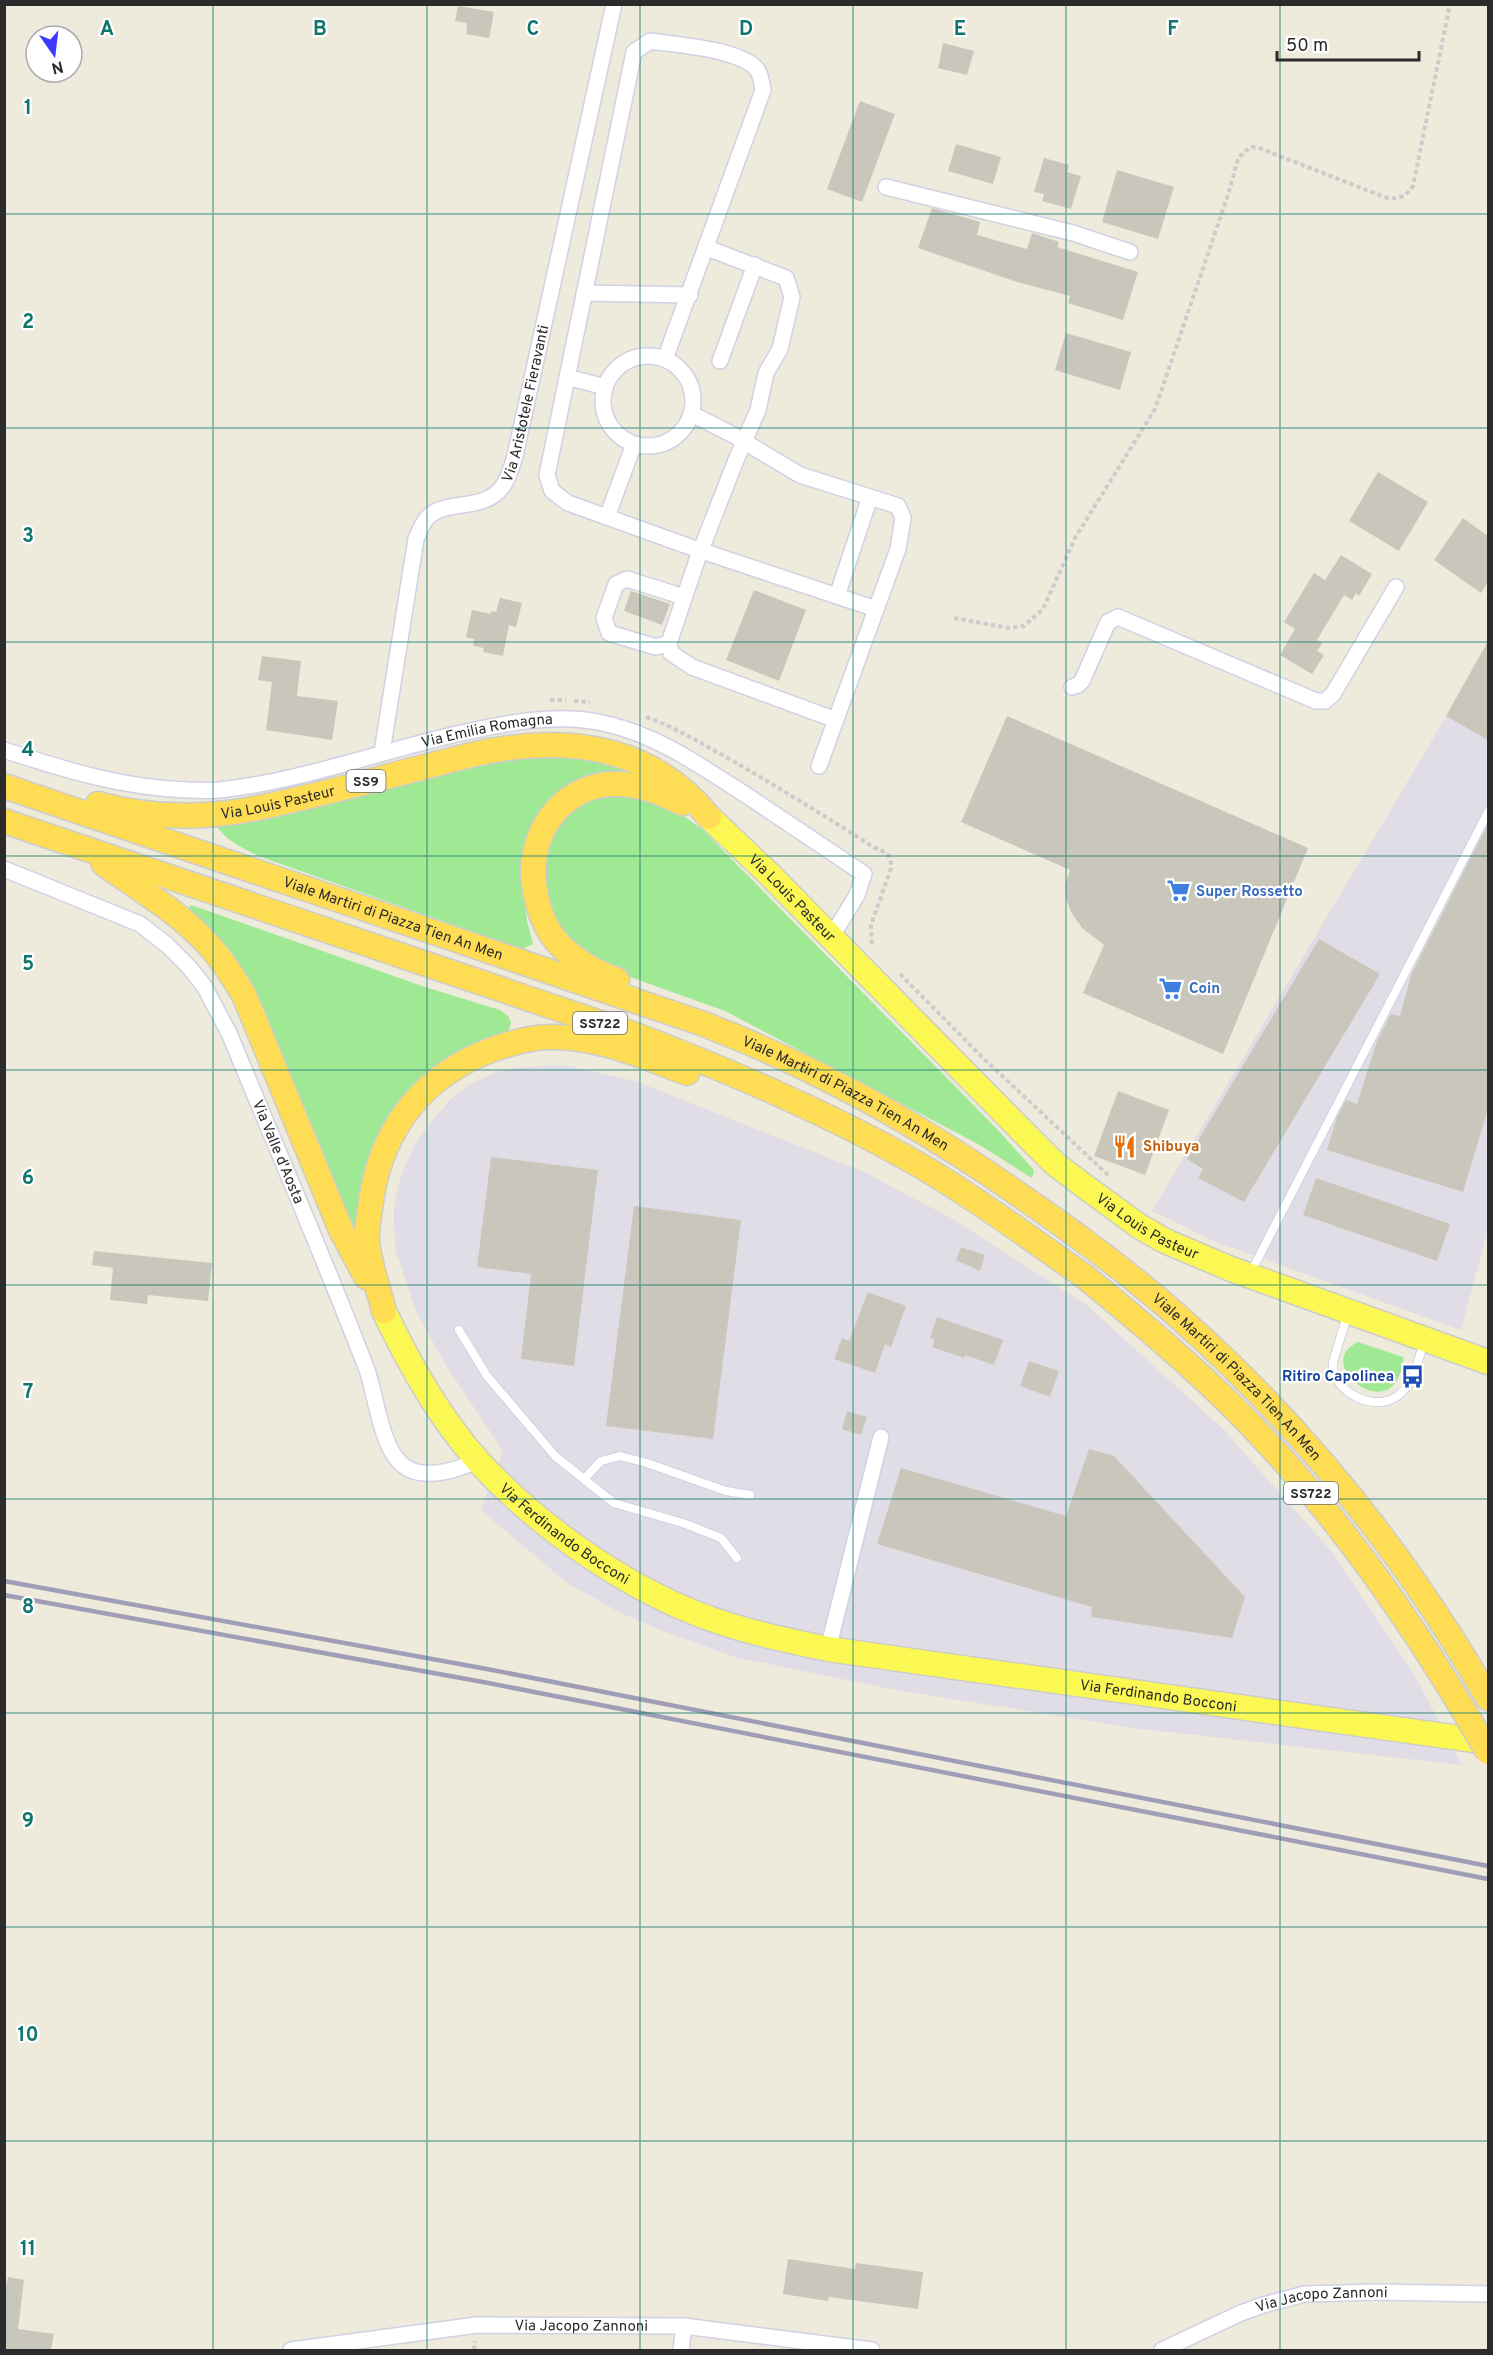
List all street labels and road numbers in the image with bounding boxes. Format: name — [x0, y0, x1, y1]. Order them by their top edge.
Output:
street label: Via Aristotele Fieravanti — [499, 324, 554, 486]
street label: Via Emilia Romagna — [420, 711, 553, 753]
road number: SS9 — [346, 770, 386, 792]
street label: Via Louis Pasteur — [220, 782, 338, 825]
street label: Via Louis Pasteur — [743, 851, 839, 947]
street label: Viale Martiri di Piazza Tien An Men — [280, 874, 505, 966]
road number: SS722 — [573, 1012, 627, 1034]
street label: Viale Martiri di Piazza Tien An Men — [739, 1033, 952, 1156]
street label: Via Valle d'Aosta — [247, 1097, 307, 1207]
street label: Via Louis Pasteur — [1092, 1190, 1201, 1265]
street label: Viale Martiri di Piazza Tien An Men — [1147, 1290, 1324, 1465]
street label: Via Ferdinando Bocconi — [494, 1480, 632, 1590]
road number: SS722 — [1284, 1482, 1338, 1504]
street label: Via Ferdinando Bocconi — [1078, 1677, 1238, 1717]
street label: Via Jacopo Zannoni — [1253, 2284, 1388, 2318]
street label: Via Jacopo Zannoni — [514, 2317, 648, 2337]

